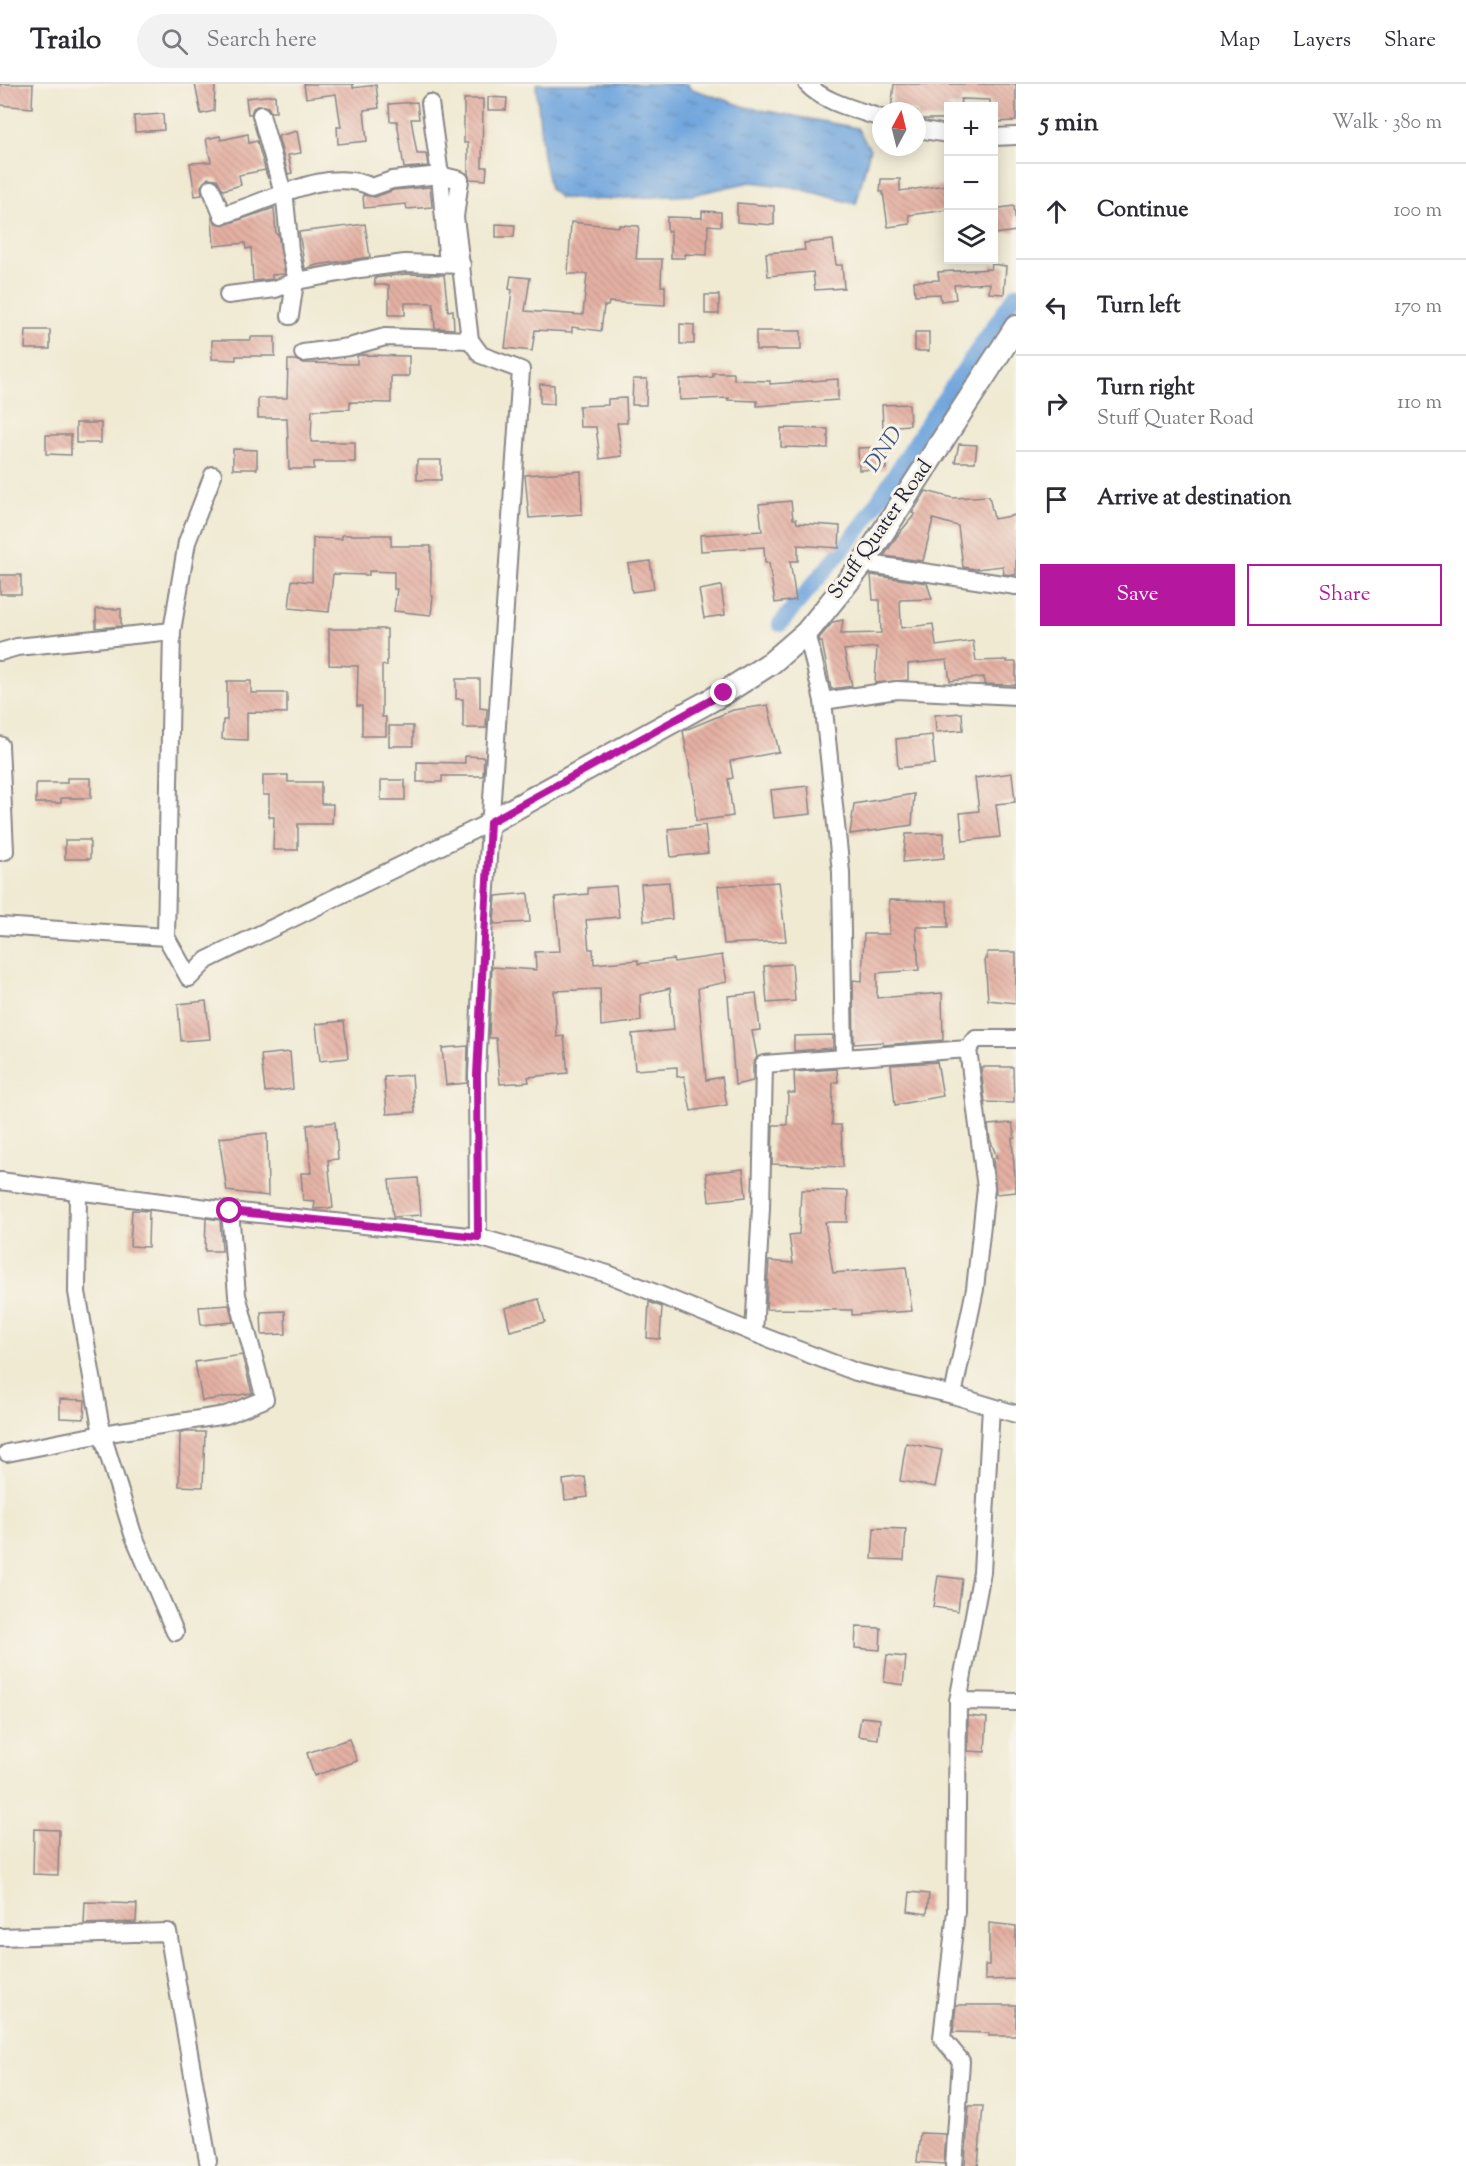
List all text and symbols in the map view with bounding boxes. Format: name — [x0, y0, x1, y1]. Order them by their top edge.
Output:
search box — [137, 14, 557, 68]
text: Trailo — [30, 21, 101, 61]
icon: search — [158, 25, 191, 58]
text: Search here — [206, 25, 317, 57]
text: Map — [1220, 26, 1260, 56]
text: Layers — [1293, 26, 1351, 56]
text: Share — [1384, 26, 1436, 56]
north arrow — [872, 102, 926, 156]
map controls — [944, 102, 998, 264]
button: + — [944, 102, 998, 156]
text: 5 min — [1040, 105, 1099, 142]
text: Walk · 380 m — [1332, 109, 1442, 138]
button: − — [944, 156, 998, 210]
icon: ahead — [1040, 195, 1073, 228]
text: Continue — [1097, 195, 1188, 227]
text: 100 m — [1393, 197, 1442, 226]
button: layers — [944, 210, 998, 264]
icon: left — [1040, 291, 1073, 324]
text: Turn left — [1097, 291, 1180, 323]
text: 170 m — [1394, 293, 1442, 322]
text: Turn right — [1097, 373, 1194, 405]
icon: right — [1040, 387, 1073, 420]
text: 110 m — [1397, 389, 1442, 418]
text: Stuff Quater Road — [1097, 405, 1254, 434]
water label: DND — [858, 420, 912, 479]
street label: Stuff Quater Road — [821, 454, 941, 606]
icon: arrive — [1040, 483, 1073, 516]
text: Arrive at destination — [1097, 483, 1292, 515]
button: Save — [1040, 564, 1235, 626]
button: Share — [1247, 564, 1442, 626]
route end — [710, 679, 736, 705]
route start — [216, 1197, 242, 1223]

